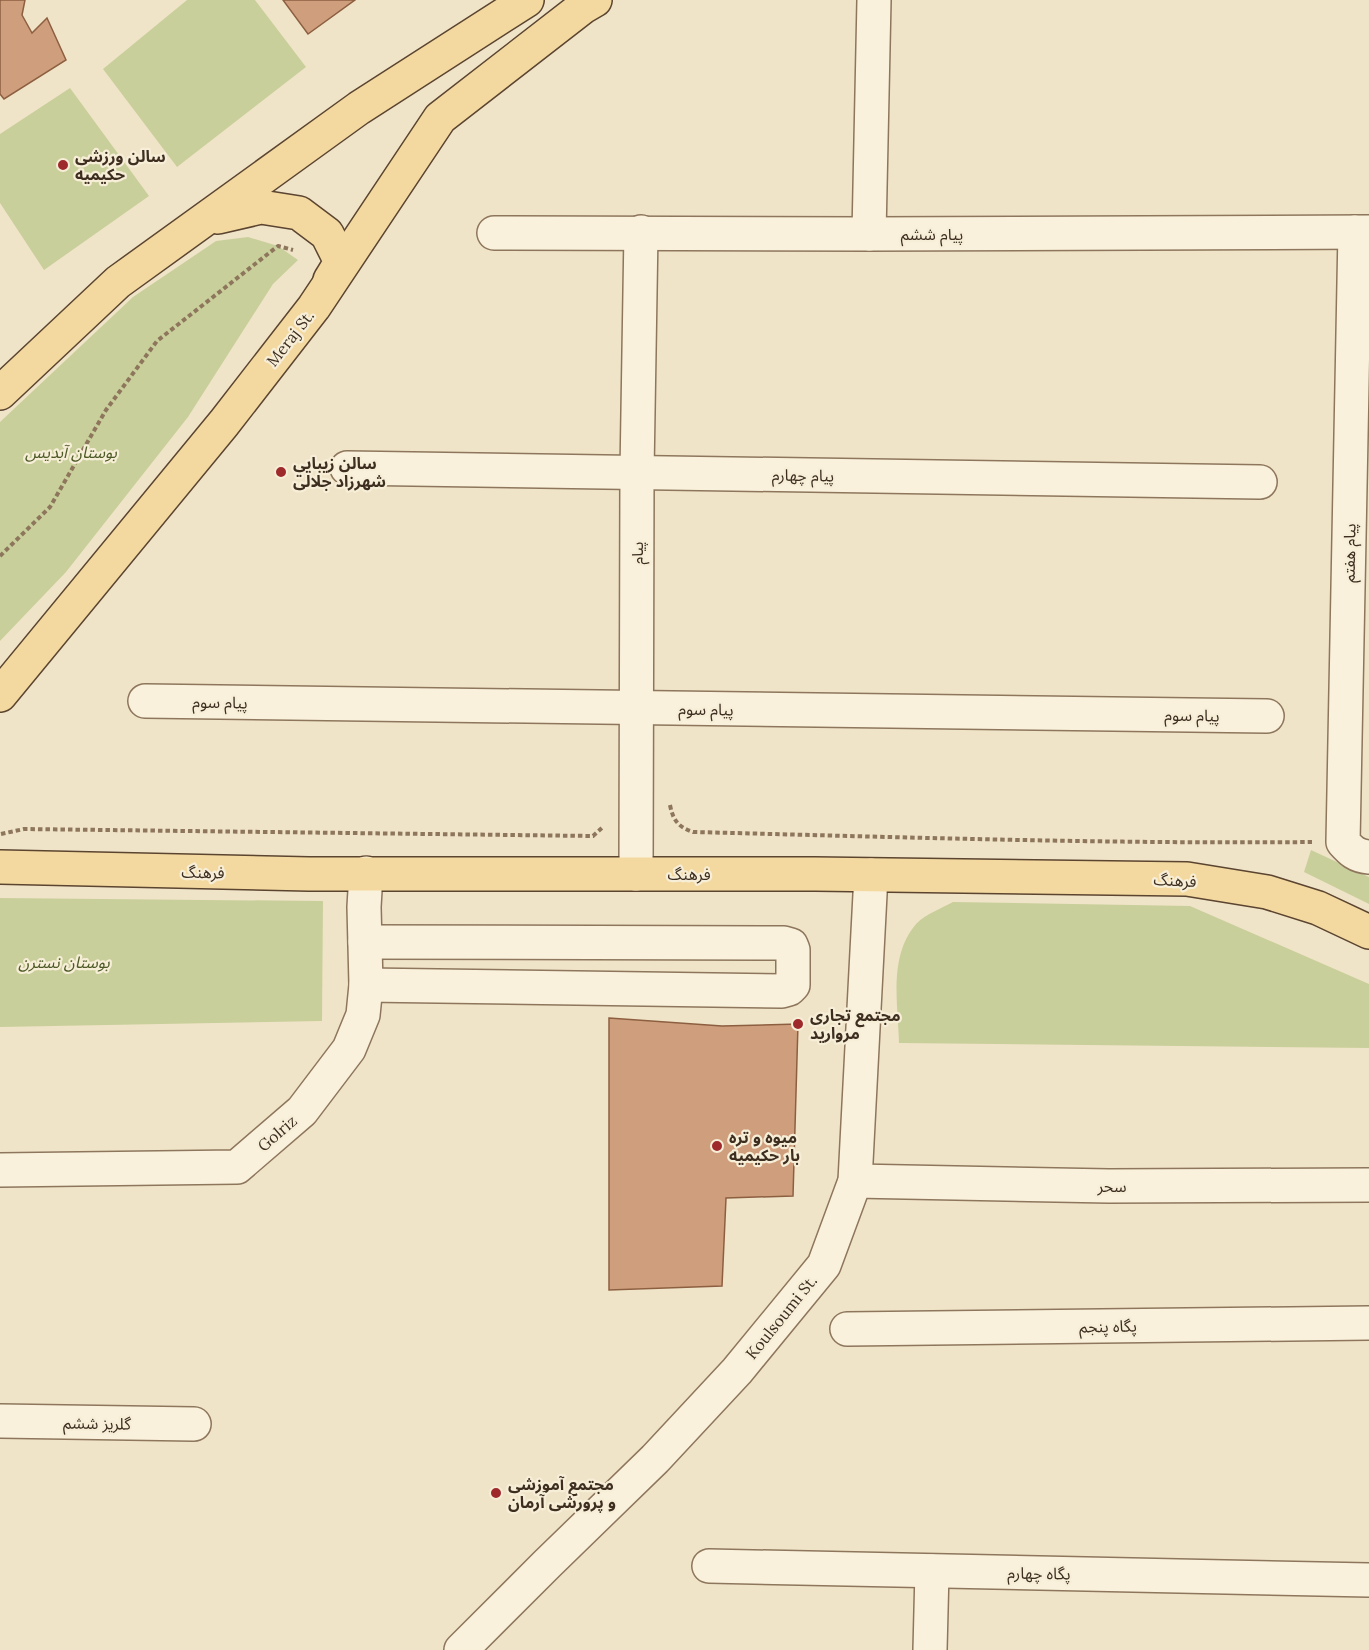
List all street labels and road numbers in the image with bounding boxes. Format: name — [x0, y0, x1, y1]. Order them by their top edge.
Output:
street label: پیام ششم — [901, 224, 963, 247]
street label: Meraj St. — [262, 306, 318, 370]
street label: پیام چهارم — [772, 464, 834, 489]
street label: پیام هفتم — [1338, 523, 1363, 583]
street label: پیام — [627, 541, 650, 565]
street label: پیام سوم — [192, 692, 248, 715]
street label: پیام سوم — [678, 699, 734, 722]
street label: پیام سوم — [1164, 705, 1220, 728]
street label: فرهنگ — [181, 862, 225, 882]
street label: فرهنگ — [667, 864, 711, 884]
street label: فرهنگ — [1153, 869, 1197, 891]
street label: Golriz — [253, 1111, 301, 1155]
street label: سحر — [1096, 1176, 1127, 1196]
street label: Koulsoumi St. — [741, 1271, 821, 1363]
street label: پگاه پنجم — [1079, 1315, 1137, 1340]
street label: گلریز ششم — [63, 1412, 131, 1437]
street label: پگاه چهارم — [1007, 1562, 1071, 1587]

